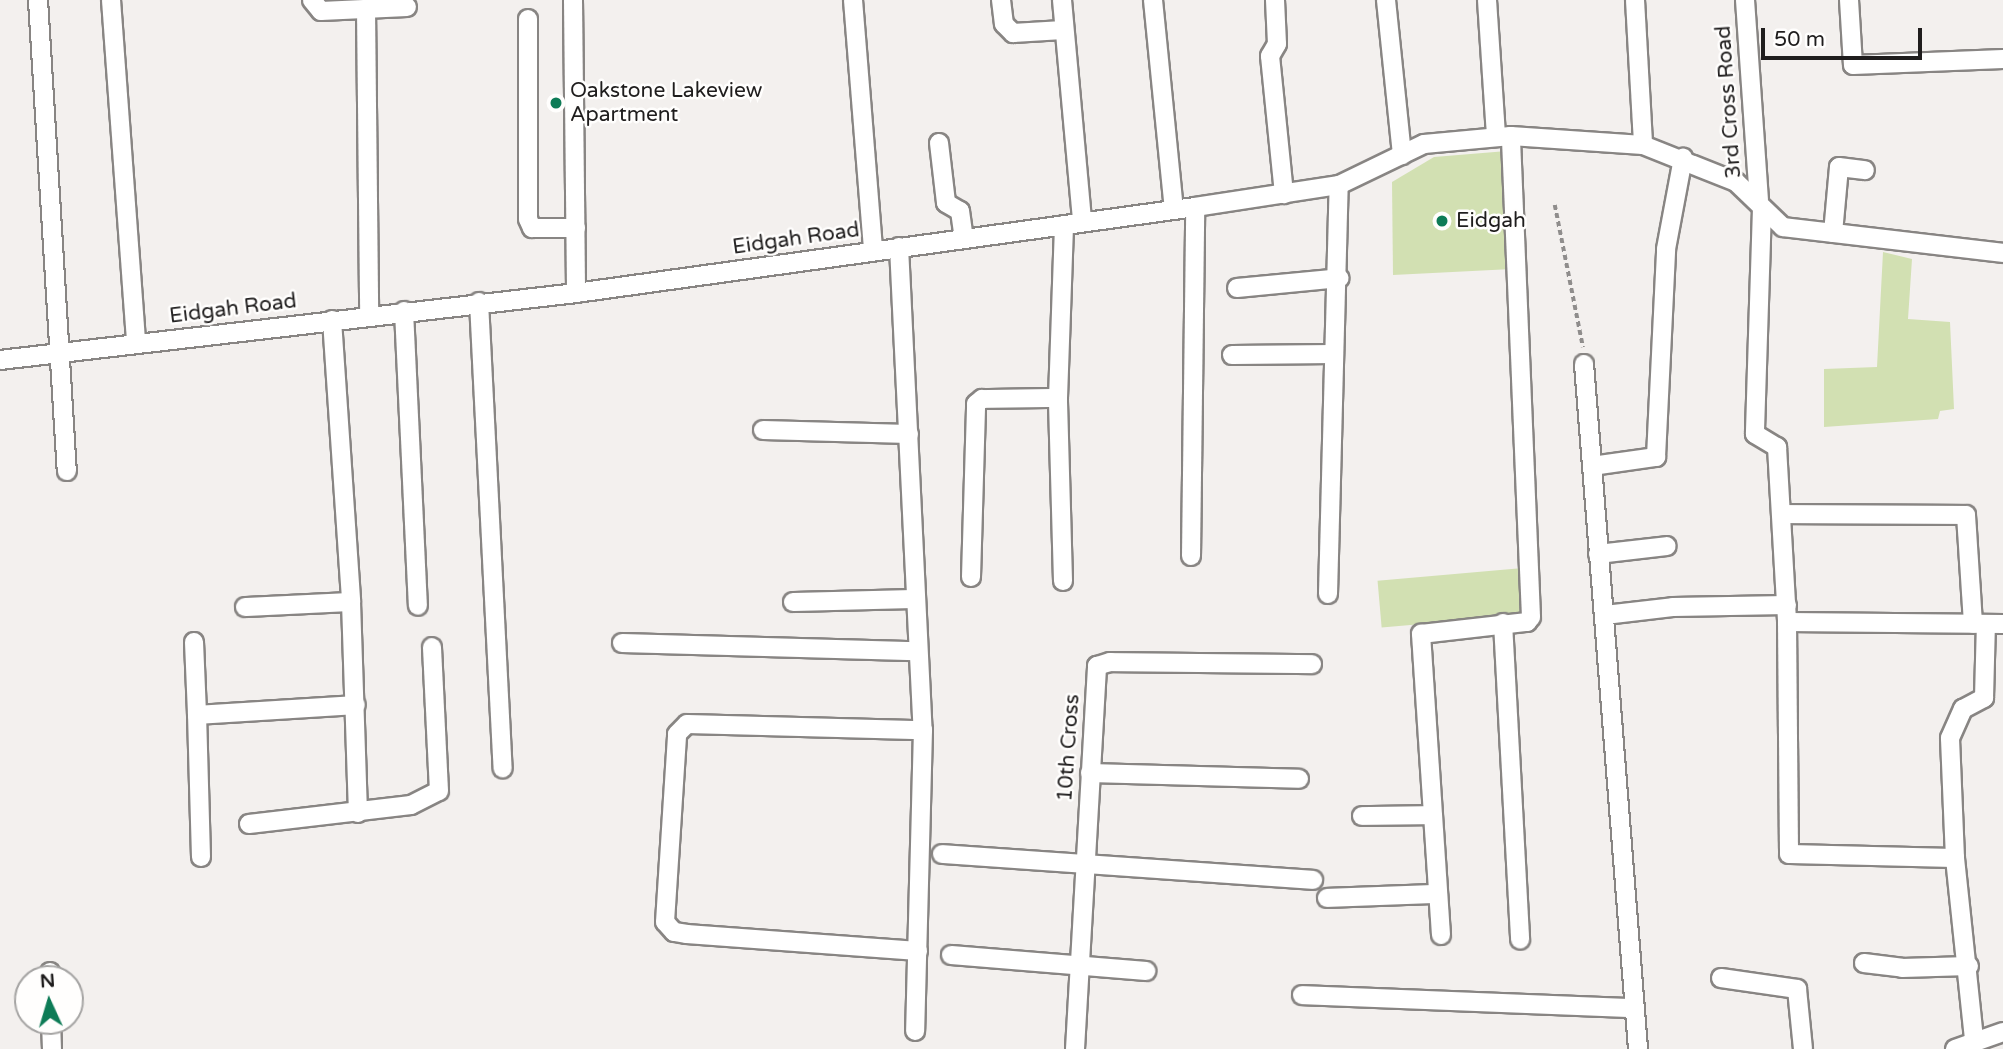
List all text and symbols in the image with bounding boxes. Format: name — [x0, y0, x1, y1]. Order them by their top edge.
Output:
scale bar — [1765, 14, 1926, 58]
street label: 3rd Cross Road — [1711, 25, 1747, 179]
text: 50 m — [1774, 27, 1825, 52]
place label: Oakstone Lakeview Apartment — [570, 78, 762, 128]
marker: Oakstone Lakeview Apartment — [548, 95, 564, 111]
place label: Eidgah — [1456, 208, 1526, 234]
marker: Eidgah — [1434, 213, 1450, 229]
street label: Eidgah Road — [731, 218, 861, 260]
street label: Eidgah Road — [168, 289, 298, 329]
street label: 10th Cross — [1053, 693, 1085, 803]
north arrow — [14, 965, 84, 1035]
text: N — [39, 970, 56, 993]

